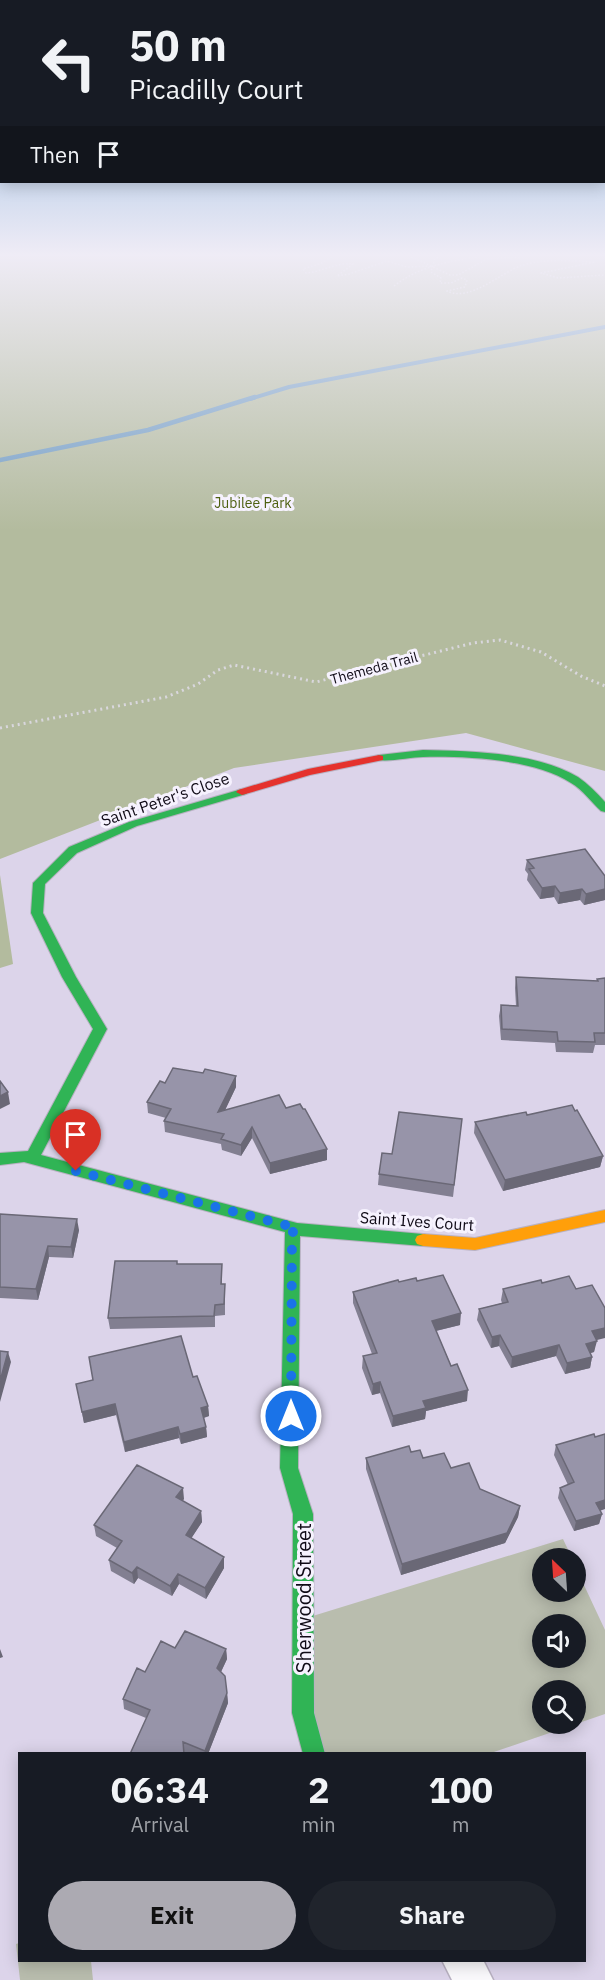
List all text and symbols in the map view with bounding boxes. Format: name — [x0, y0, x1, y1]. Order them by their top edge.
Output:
text: 50 m — [129, 18, 227, 73]
icon: left — [30, 24, 108, 102]
text: Picadilly Court — [129, 71, 303, 106]
icon: arrive — [92, 138, 125, 171]
text: Then — [30, 140, 80, 169]
park label: Jubilee Park — [214, 494, 292, 512]
street label: Themeda Trail — [328, 648, 420, 688]
street label: Saint Peter's Close — [98, 768, 232, 830]
pin — [50, 1109, 101, 1171]
icon: arrive — [59, 1118, 92, 1151]
street label: Saint Ives Court — [359, 1207, 475, 1235]
position arrow — [259, 1384, 323, 1448]
street label: Sherwood Street — [290, 1523, 317, 1673]
north arrow — [532, 1548, 586, 1602]
map controls — [532, 1548, 586, 1734]
button: sound — [532, 1614, 586, 1668]
button: search — [532, 1680, 586, 1734]
text: 06:34 — [111, 1766, 209, 1813]
text: 2 — [308, 1766, 330, 1813]
text: 100 — [428, 1766, 493, 1813]
text: Arrival — [131, 1811, 189, 1838]
text: min — [302, 1811, 336, 1838]
text: m — [452, 1811, 470, 1838]
button: Exit — [48, 1881, 296, 1950]
button: Share — [308, 1881, 556, 1950]

